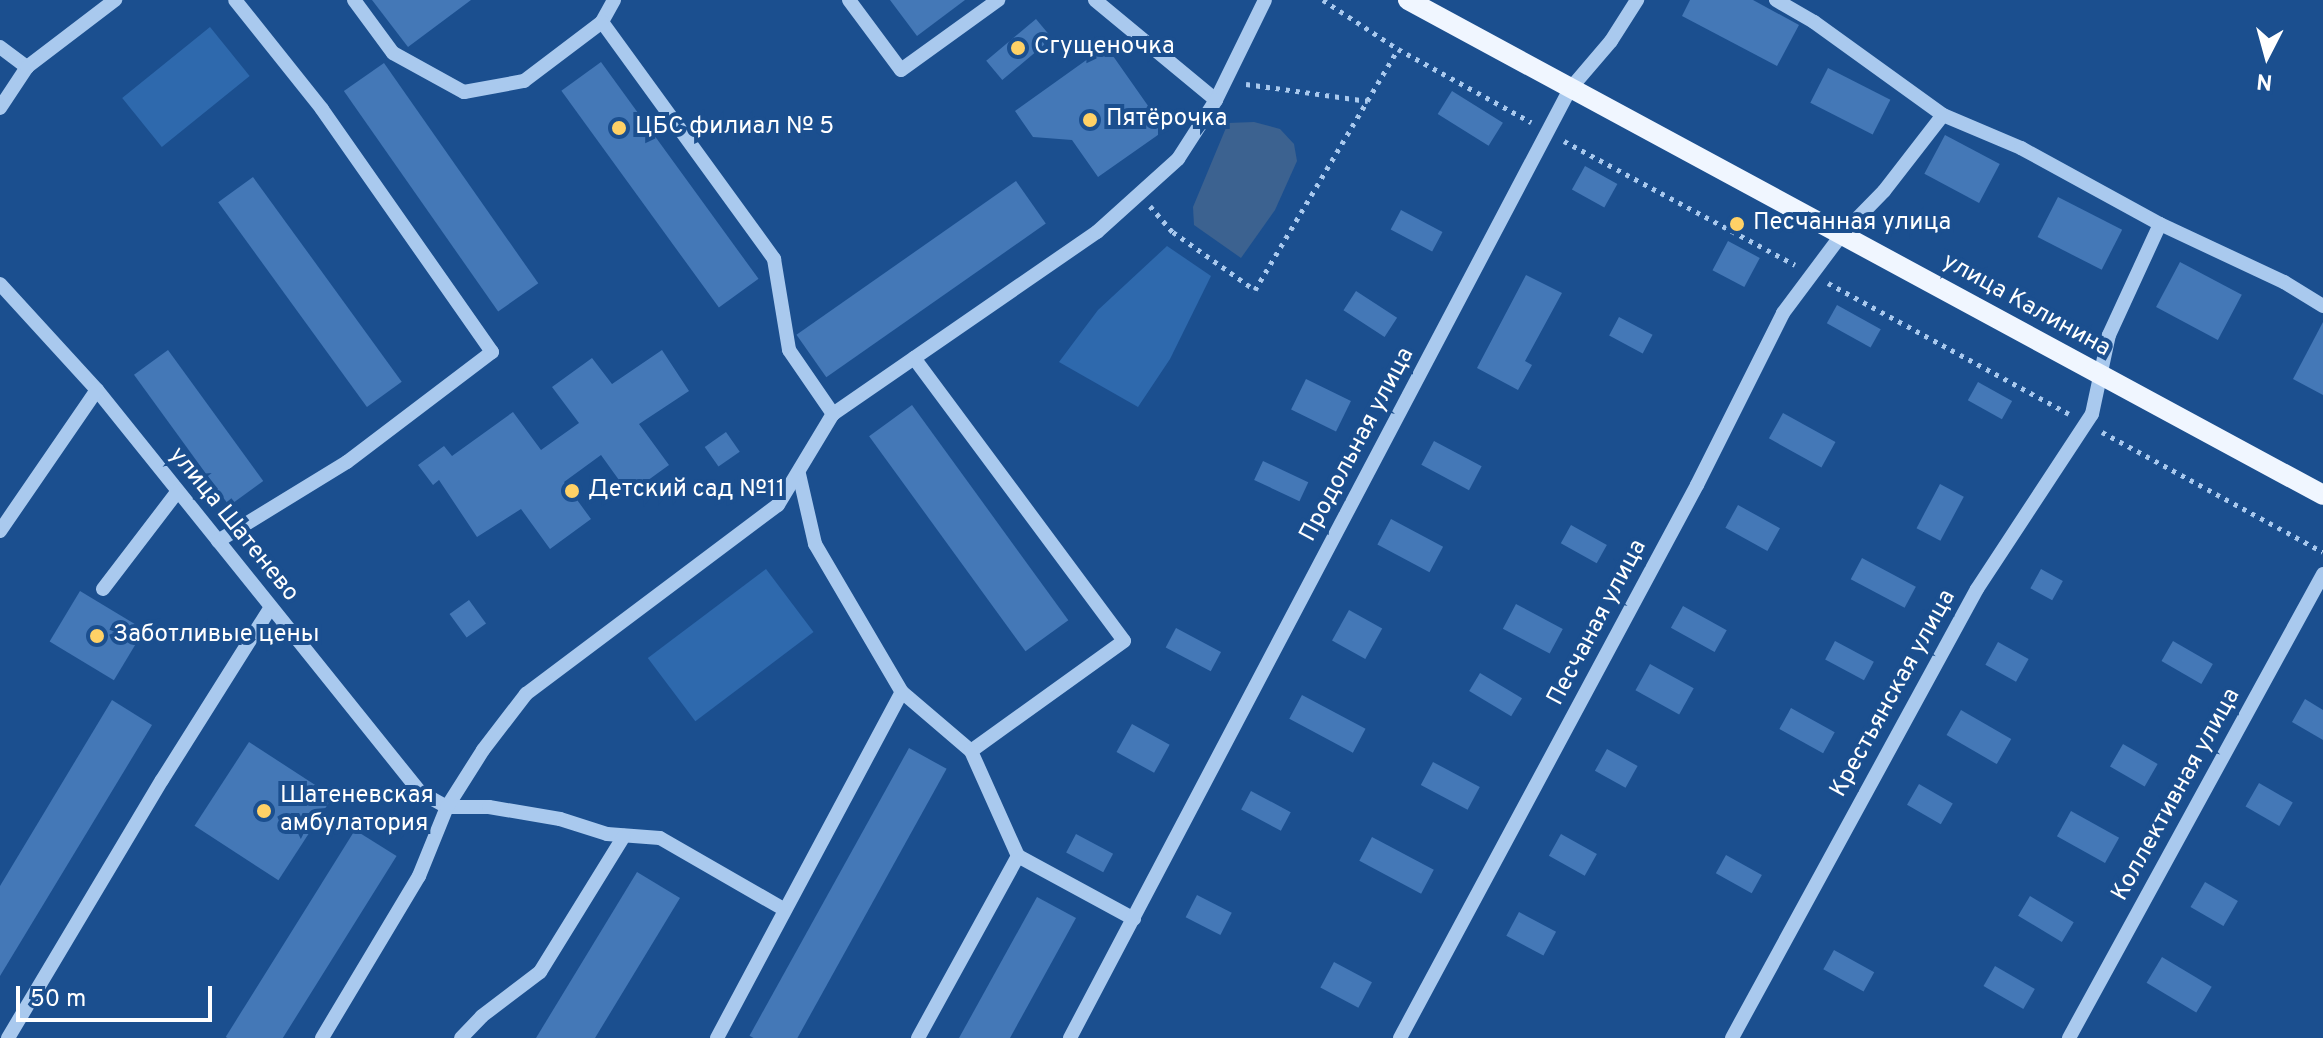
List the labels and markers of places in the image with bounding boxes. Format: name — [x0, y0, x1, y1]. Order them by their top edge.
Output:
place label: Сгущеночка — [1034, 34, 1175, 62]
marker: Сгущеночка — [1009, 39, 1027, 57]
place label: Пятёрочка — [1106, 106, 1227, 134]
marker: Пятёрочка — [1081, 111, 1099, 129]
place label: ЦБС филиал № 5 — [635, 114, 834, 142]
marker: ЦБС филиал № 5 — [610, 119, 628, 137]
place label: Песчанная улица — [1753, 210, 1951, 238]
marker: Песчанная улица — [1728, 215, 1746, 233]
place label: Детский сад №11 — [588, 477, 785, 505]
marker: Детский сад №11 — [563, 482, 581, 500]
place label: Заботливые цены — [113, 622, 319, 650]
marker: Заботливые цены — [88, 627, 106, 645]
place label: Шатеневская амбулатория — [280, 783, 434, 839]
marker: Шатеневская амбулатория — [255, 802, 273, 820]

